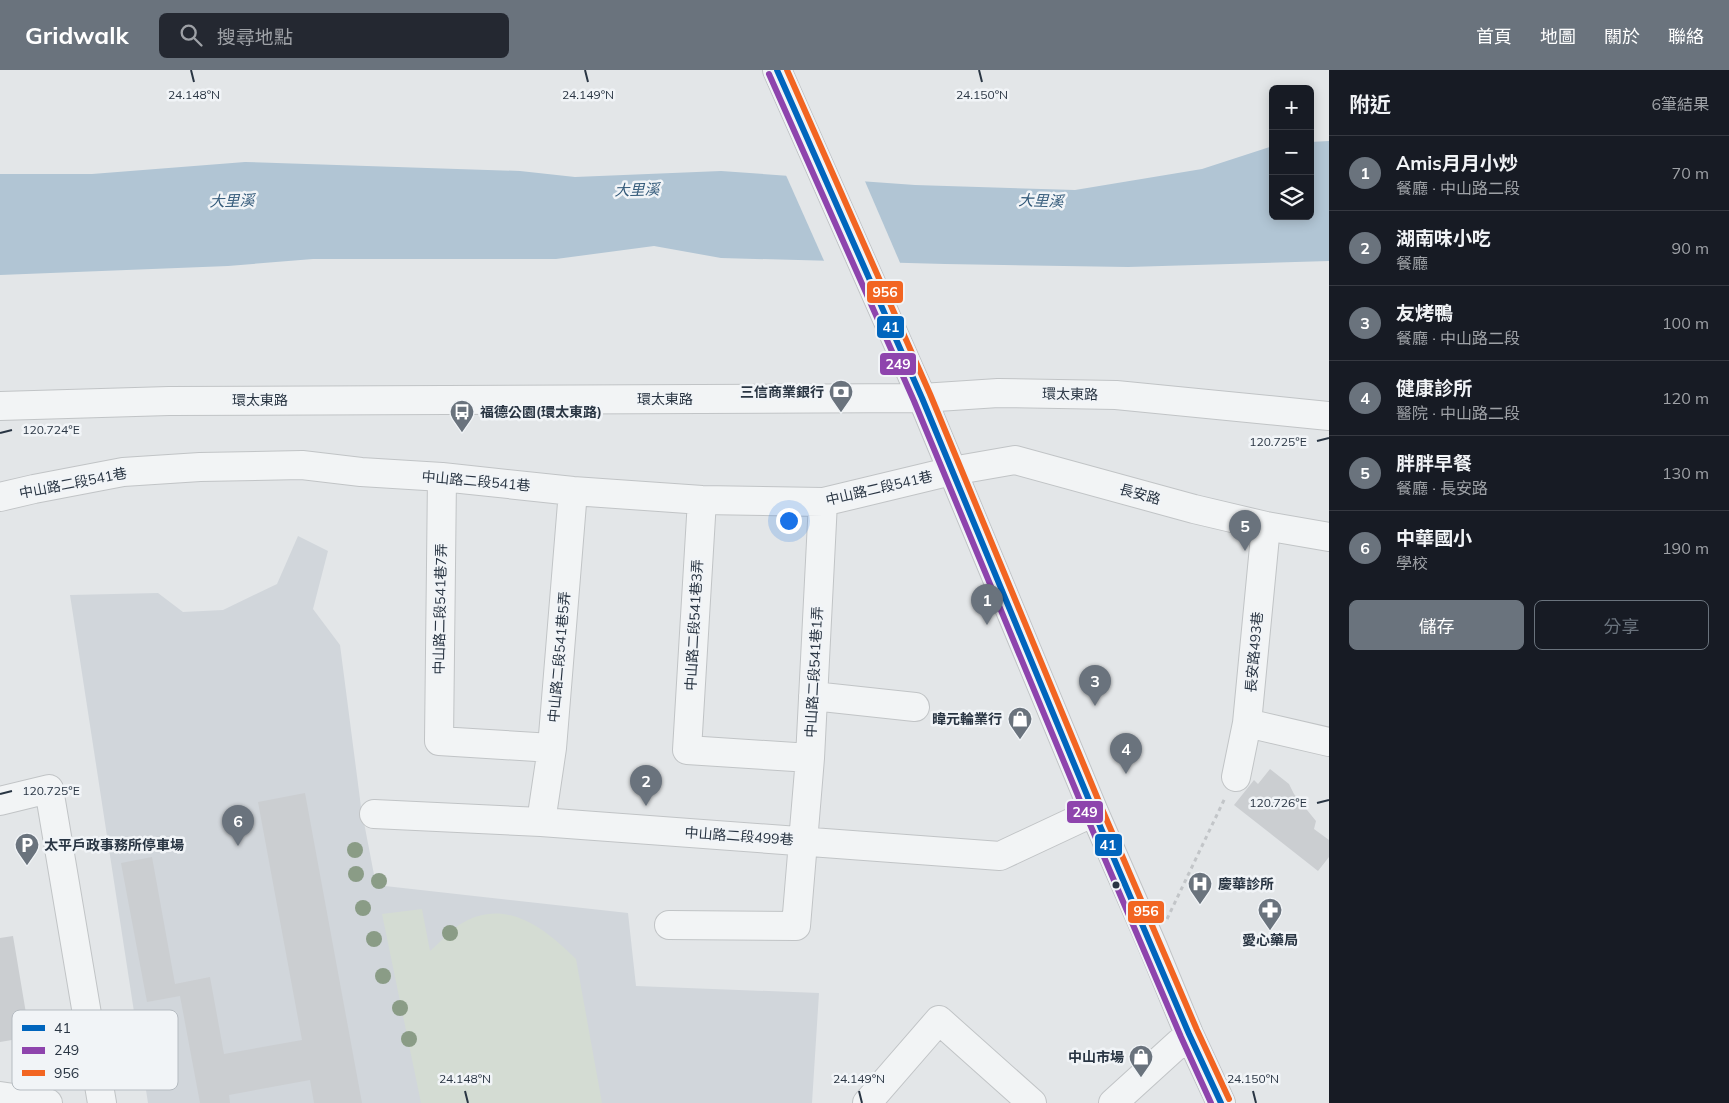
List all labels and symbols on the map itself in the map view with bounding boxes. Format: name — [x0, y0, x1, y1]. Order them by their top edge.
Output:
text: 24.148°N — [168, 87, 220, 102]
text: 24.149°N — [562, 87, 614, 102]
text: 24.150°N — [956, 87, 1008, 102]
water label: 大里溪 — [614, 180, 662, 199]
water label: 大里溪 — [1018, 190, 1066, 211]
water label: 大里溪 — [209, 191, 257, 210]
line badge: 956 — [866, 280, 904, 304]
text: 956 — [872, 283, 898, 301]
line badge: 41 — [876, 315, 905, 339]
text: 41 — [883, 318, 899, 336]
line badge: 249 — [879, 352, 917, 376]
text: 249 — [885, 355, 911, 373]
bank icon: 三信商業銀行 — [828, 379, 854, 413]
place label: 三信商業銀行 — [740, 383, 824, 401]
street label: 環太東路 — [1042, 385, 1098, 403]
street label: 環太東路 — [637, 390, 693, 408]
street label: 環太東路 — [232, 391, 288, 409]
bus stop icon: 福德公園(環太東路) — [449, 399, 475, 433]
place label: 福德公園(環太東路) — [480, 403, 602, 421]
text: 120.724°E — [22, 422, 80, 437]
text: 120.725°E — [1249, 434, 1307, 449]
street label: 中山路二段541巷 — [18, 464, 128, 502]
street label: 中山路二段541巷 — [421, 467, 531, 495]
street label: 中山路二段541巷 — [824, 467, 934, 509]
street label: 長安路 — [1117, 480, 1163, 508]
your location — [776, 508, 802, 534]
pin: 5 — [1229, 510, 1261, 551]
street label: 中山路二段541巷7弄 — [430, 543, 450, 675]
street label: 中山路二段541巷3弄 — [682, 559, 706, 691]
pin: 1 — [971, 584, 1003, 625]
street label: 中山路二段541巷5弄 — [544, 591, 574, 723]
street label: 中山路二段541巷1弄 — [802, 606, 826, 738]
street label: 長安路493巷 — [1241, 611, 1267, 693]
pin: 3 — [1079, 665, 1111, 706]
shop icon: 暐元輪業行 — [1007, 706, 1033, 740]
place label: 暐元輪業行 — [932, 710, 1002, 728]
pin: 4 — [1110, 733, 1142, 774]
pin: 2 — [630, 765, 662, 806]
text: 120.725°E — [22, 783, 80, 798]
text: 120.726°E — [1249, 795, 1307, 810]
line badge: 249 — [1066, 800, 1104, 824]
text: 249 — [1072, 803, 1098, 821]
pin: 6 — [222, 805, 254, 846]
street label: 中山路二段499巷 — [684, 823, 794, 849]
parking icon: 太平戶政事務所停車場 — [14, 832, 40, 866]
line badge: 41 — [1094, 833, 1123, 857]
place label: 太平戶政事務所停車場 — [44, 836, 184, 854]
text: 41 — [1100, 836, 1116, 854]
hospital icon: 慶華診所 — [1187, 871, 1213, 905]
place label: 慶華診所 — [1218, 875, 1274, 893]
unlabelled marker — [1111, 880, 1121, 890]
pharmacy icon: 愛心藥局 — [1257, 897, 1283, 931]
line badge: 956 — [1127, 900, 1165, 924]
text: 956 — [1133, 902, 1159, 920]
place label: 愛心藥局 — [1242, 931, 1298, 949]
legend — [12, 1010, 178, 1090]
text: 41 — [54, 1019, 71, 1037]
text: 249 — [54, 1041, 79, 1059]
shop icon: 中山市場 — [1128, 1044, 1154, 1078]
place label: 中山市場 — [1068, 1048, 1124, 1066]
text: 956 — [54, 1064, 79, 1082]
text: 24.148°N — [439, 1071, 491, 1086]
text: 24.149°N — [833, 1071, 885, 1086]
text: 24.150°N — [1227, 1071, 1279, 1086]

